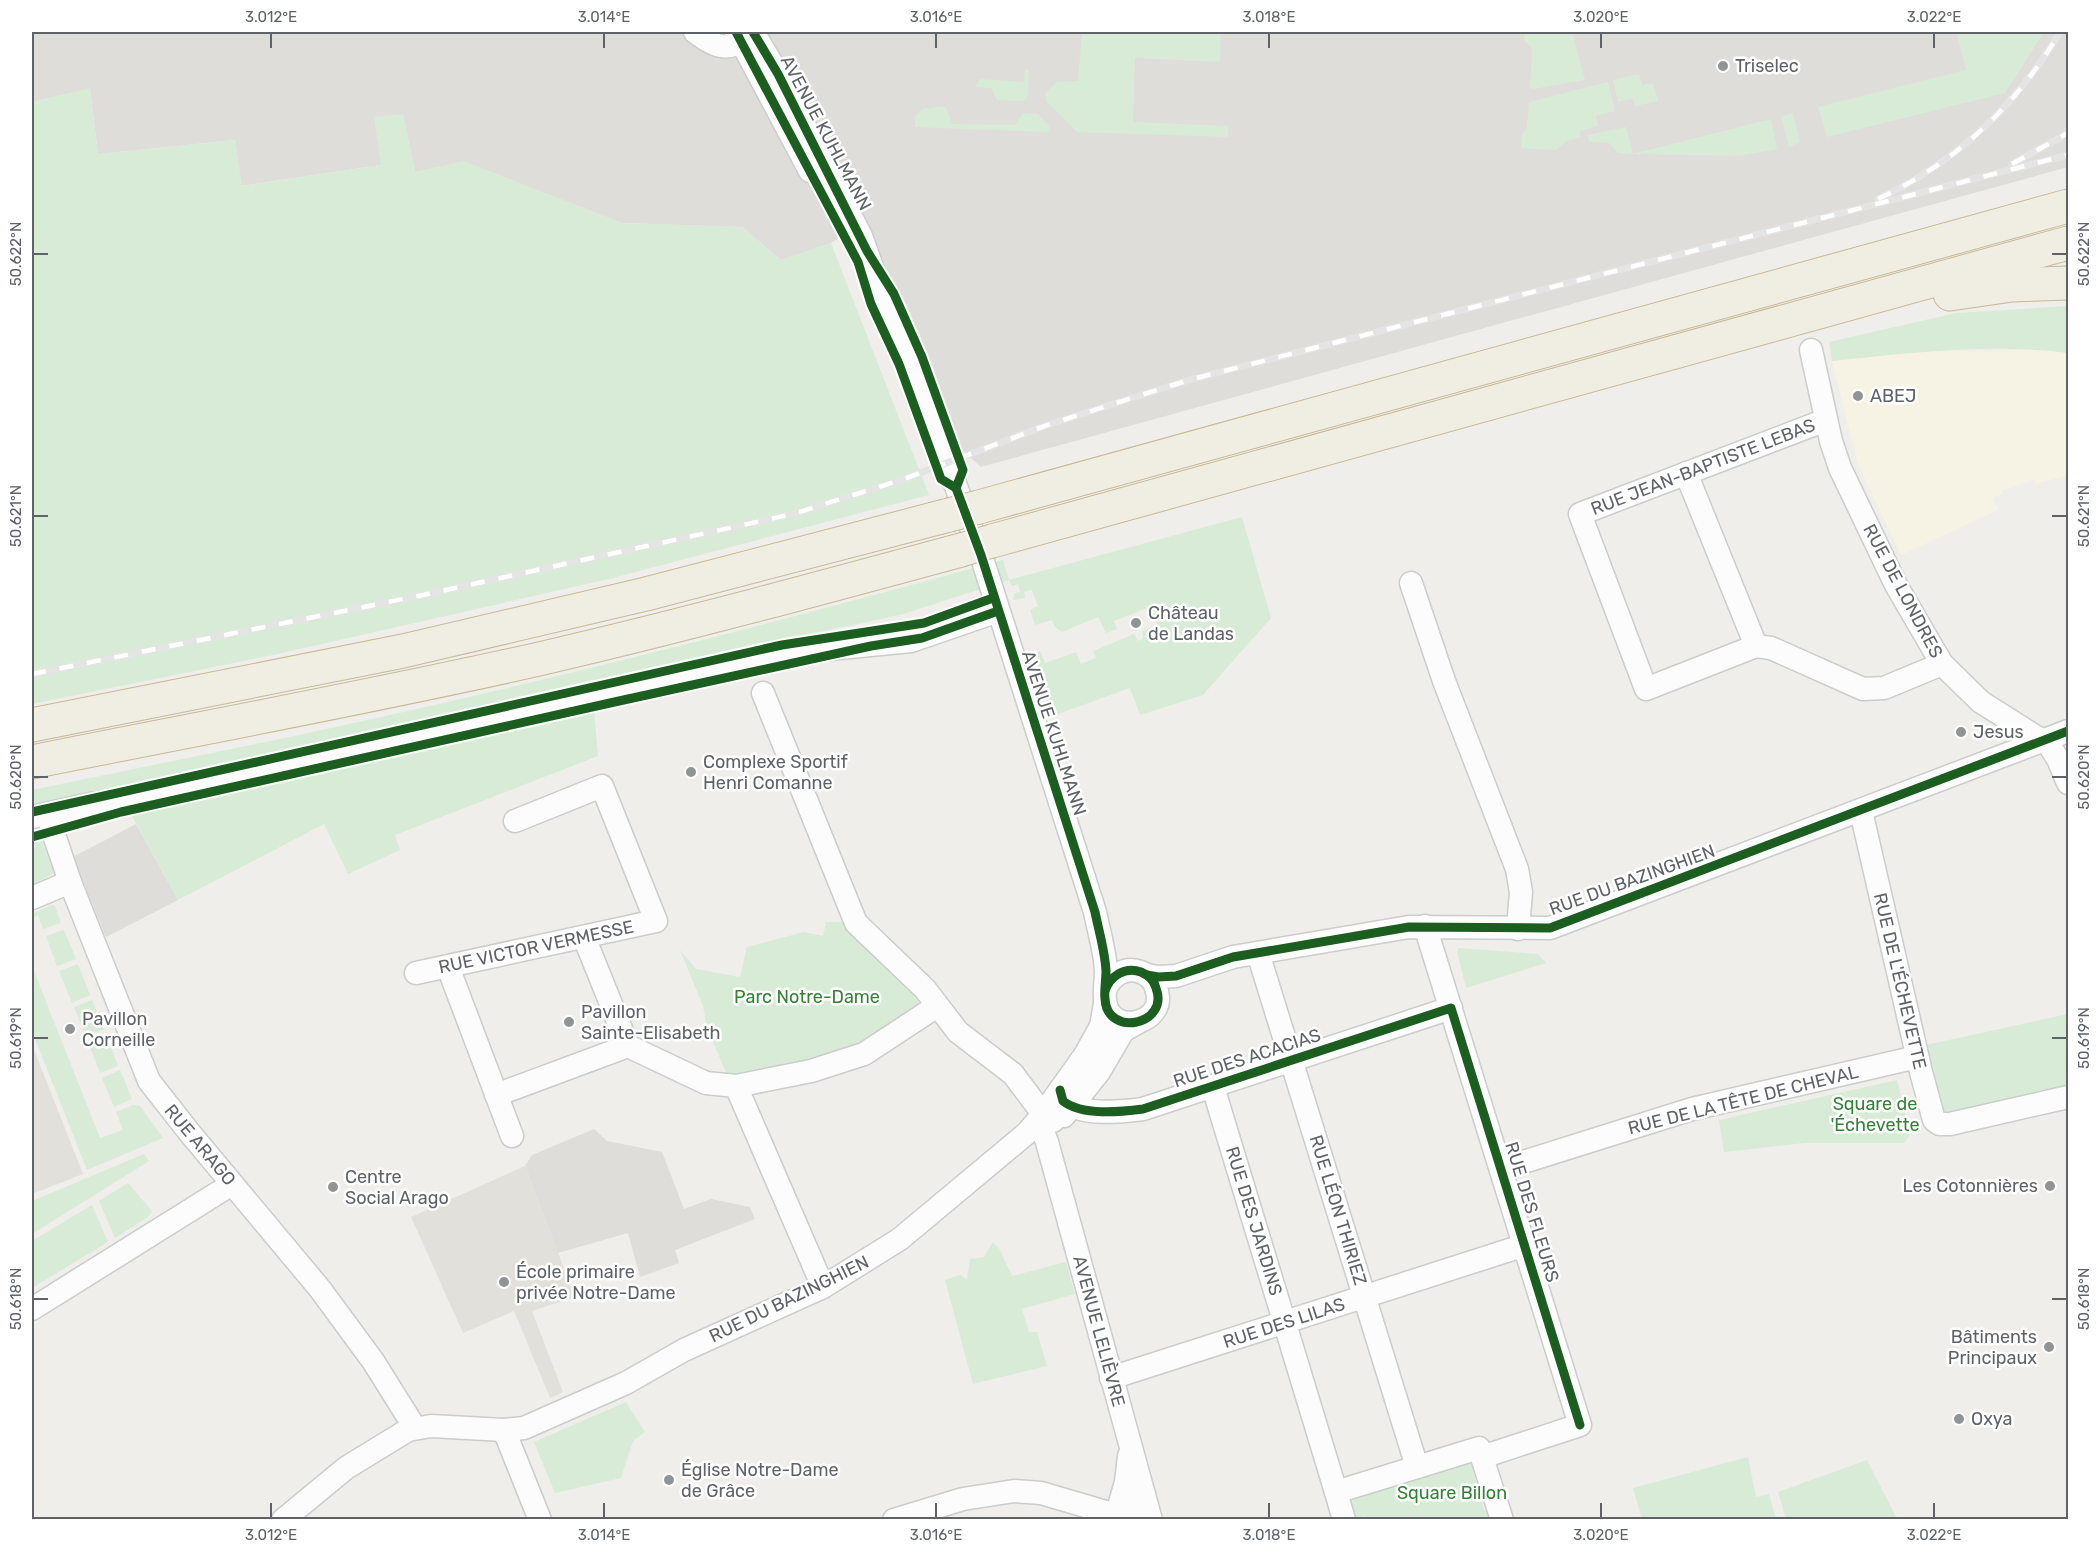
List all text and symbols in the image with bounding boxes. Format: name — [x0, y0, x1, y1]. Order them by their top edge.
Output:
text: 3.012°E — [245, 8, 297, 26]
text: 3.014°E — [578, 8, 630, 26]
text: 3.016°E — [910, 8, 962, 26]
text: 3.018°E — [1243, 8, 1295, 26]
text: 3.020°E — [1573, 8, 1629, 26]
text: 3.022°E — [1907, 8, 1961, 26]
street label: AVENUE KUHLMANN — [776, 52, 876, 214]
place label: Triselec — [1735, 55, 1799, 77]
marker: Triselec — [1716, 59, 1730, 73]
text: 50.622°N — [7, 222, 25, 286]
text: 50.622°N — [2075, 222, 2093, 286]
place label: ABEJ — [1870, 385, 1916, 407]
marker: ABEJ — [1851, 389, 1865, 403]
street label: RUE JEAN-BAPTISTE LEBAS — [1588, 414, 1818, 520]
text: 50.621°N — [7, 485, 25, 547]
text: 50.621°N — [2075, 485, 2093, 547]
street label: RUE DE LONDRES — [1858, 520, 1948, 662]
place label: Château de Landas — [1148, 602, 1234, 645]
marker: Château de Landas — [1129, 616, 1143, 630]
street label: AVENUE KUHLMANN — [1017, 648, 1091, 818]
place label: Jesus — [1973, 721, 2024, 743]
marker: Jesus — [1954, 725, 1968, 739]
text: 50.620°N — [7, 744, 25, 810]
text: 50.620°N — [2075, 744, 2093, 810]
place label: Complexe Sportif Henri Comanne — [703, 751, 848, 794]
marker: Complexe Sportif Henri Comanne — [684, 765, 698, 779]
street label: RUE DU BAZINGHIEN — [1546, 840, 1718, 920]
street label: RUE DE L'ÉCHEVETTE — [1869, 891, 1931, 1071]
street label: RUE VICTOR VERMESSE — [436, 916, 636, 978]
park label: Parc Notre-Dame — [734, 986, 880, 1008]
place label: Pavillon Sainte-Elisabeth — [581, 1001, 720, 1044]
text: 50.619°N — [7, 1007, 25, 1069]
text: 50.619°N — [2075, 1007, 2093, 1069]
place label: Pavillon Corneille — [82, 1008, 155, 1051]
marker: Pavillon Sainte-Elisabeth — [562, 1015, 576, 1029]
marker: Pavillon Corneille — [63, 1022, 77, 1036]
street label: RUE DES ACACIAS — [1171, 1024, 1323, 1092]
street label: RUE DE LA TÊTE DE CHEVAL — [1626, 1061, 1860, 1139]
park label: Square de 'Échevette — [1830, 1093, 1920, 1136]
street label: RUE ARAGO — [160, 1100, 240, 1190]
street label: RUE LÉON THIRIEZ — [1305, 1132, 1371, 1288]
street label: RUE DES FLEURS — [1500, 1139, 1564, 1285]
street label: RUE DES JARDINS — [1221, 1144, 1287, 1298]
place label: Centre Social Arago — [345, 1166, 449, 1209]
place label: Les Cotonnières — [1903, 1175, 2038, 1197]
marker: Les Cotonnières — [2043, 1179, 2057, 1193]
marker: Centre Social Arago — [326, 1180, 340, 1194]
street label: RUE DU BAZINGHIEN — [706, 1251, 872, 1347]
street label: AVENUE LELIÈVRE — [1068, 1253, 1130, 1409]
place label: École primaire privée Notre-Dame — [516, 1261, 676, 1304]
text: 50.618°N — [7, 1268, 25, 1330]
text: 50.618°N — [2075, 1268, 2093, 1330]
marker: École primaire privée Notre-Dame — [497, 1275, 511, 1289]
street label: RUE DES LILAS — [1220, 1293, 1348, 1353]
place label: Bâtiments Principaux — [1948, 1326, 2037, 1369]
marker: Bâtiments Principaux — [2042, 1340, 2056, 1354]
place label: Oxya — [1971, 1408, 2012, 1430]
marker: Oxya — [1952, 1412, 1966, 1426]
place label: Église Notre-Dame de Grâce — [681, 1459, 839, 1502]
marker: Église Notre-Dame de Grâce — [662, 1473, 676, 1487]
park label: Square Billon — [1397, 1482, 1507, 1504]
text: 3.012°E — [245, 1526, 297, 1544]
text: 3.014°E — [578, 1526, 630, 1544]
text: 3.016°E — [910, 1526, 962, 1544]
text: 3.018°E — [1243, 1526, 1295, 1544]
text: 3.020°E — [1573, 1526, 1629, 1544]
text: 3.022°E — [1907, 1526, 1961, 1544]

